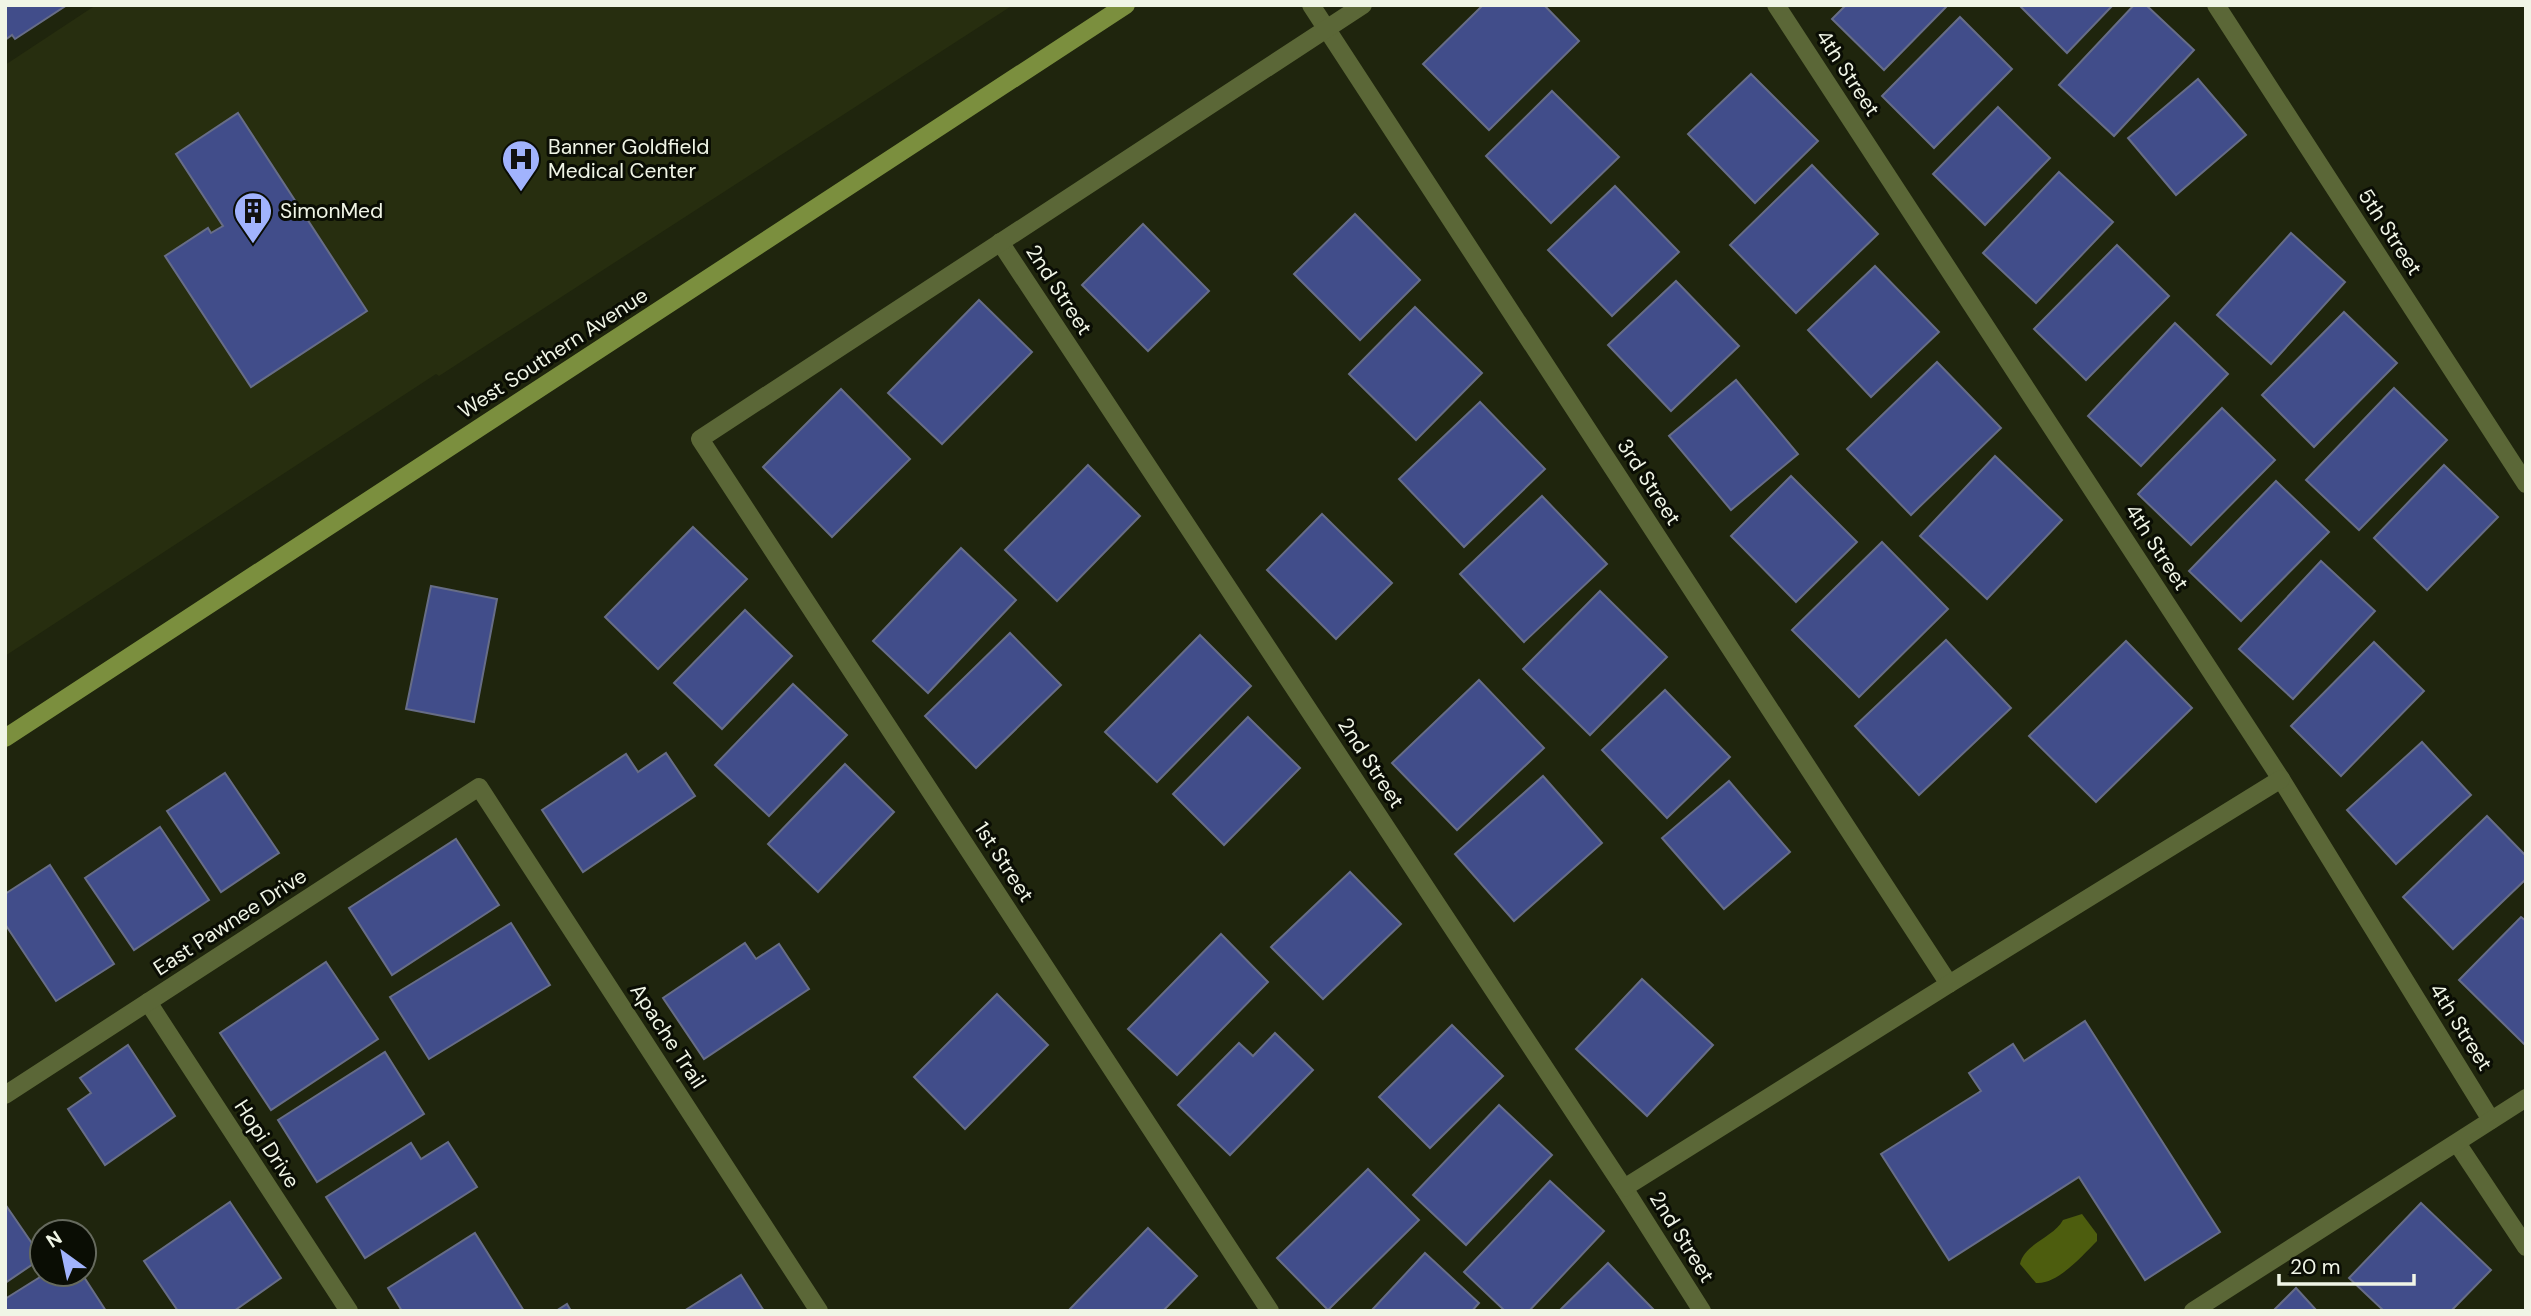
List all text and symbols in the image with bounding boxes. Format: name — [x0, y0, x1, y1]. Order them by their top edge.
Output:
street label: 4th Street — [1810, 24, 1886, 122]
place label: Banner Goldfield Medical Center — [548, 133, 709, 185]
hospital icon: Banner Goldfield Medical Center — [500, 138, 542, 193]
street label: 5th Street — [2352, 183, 2428, 281]
building icon: SimonMed — [232, 190, 274, 245]
place label: SimonMed — [280, 197, 383, 225]
street label: 2nd Street — [1019, 239, 1099, 341]
street label: West Southern Avenue — [453, 281, 653, 425]
street label: 3rd Street — [1611, 433, 1687, 531]
street label: 4th Street — [2119, 498, 2195, 596]
street label: 2nd Street — [1331, 712, 1411, 814]
street label: 1st Street — [968, 817, 1040, 907]
street label: East Pawnee Drive — [148, 862, 312, 982]
street label: Apache Trail — [624, 978, 712, 1094]
street label: 4th Street — [2423, 978, 2499, 1076]
street label: Hopi Drive — [228, 1094, 306, 1194]
street label: 2nd Street — [1643, 1186, 1721, 1288]
north arrow — [28, 1218, 98, 1288]
text: N — [41, 1225, 67, 1253]
scale bar — [2279, 1242, 2414, 1286]
text: 20 m — [2290, 1253, 2341, 1281]

